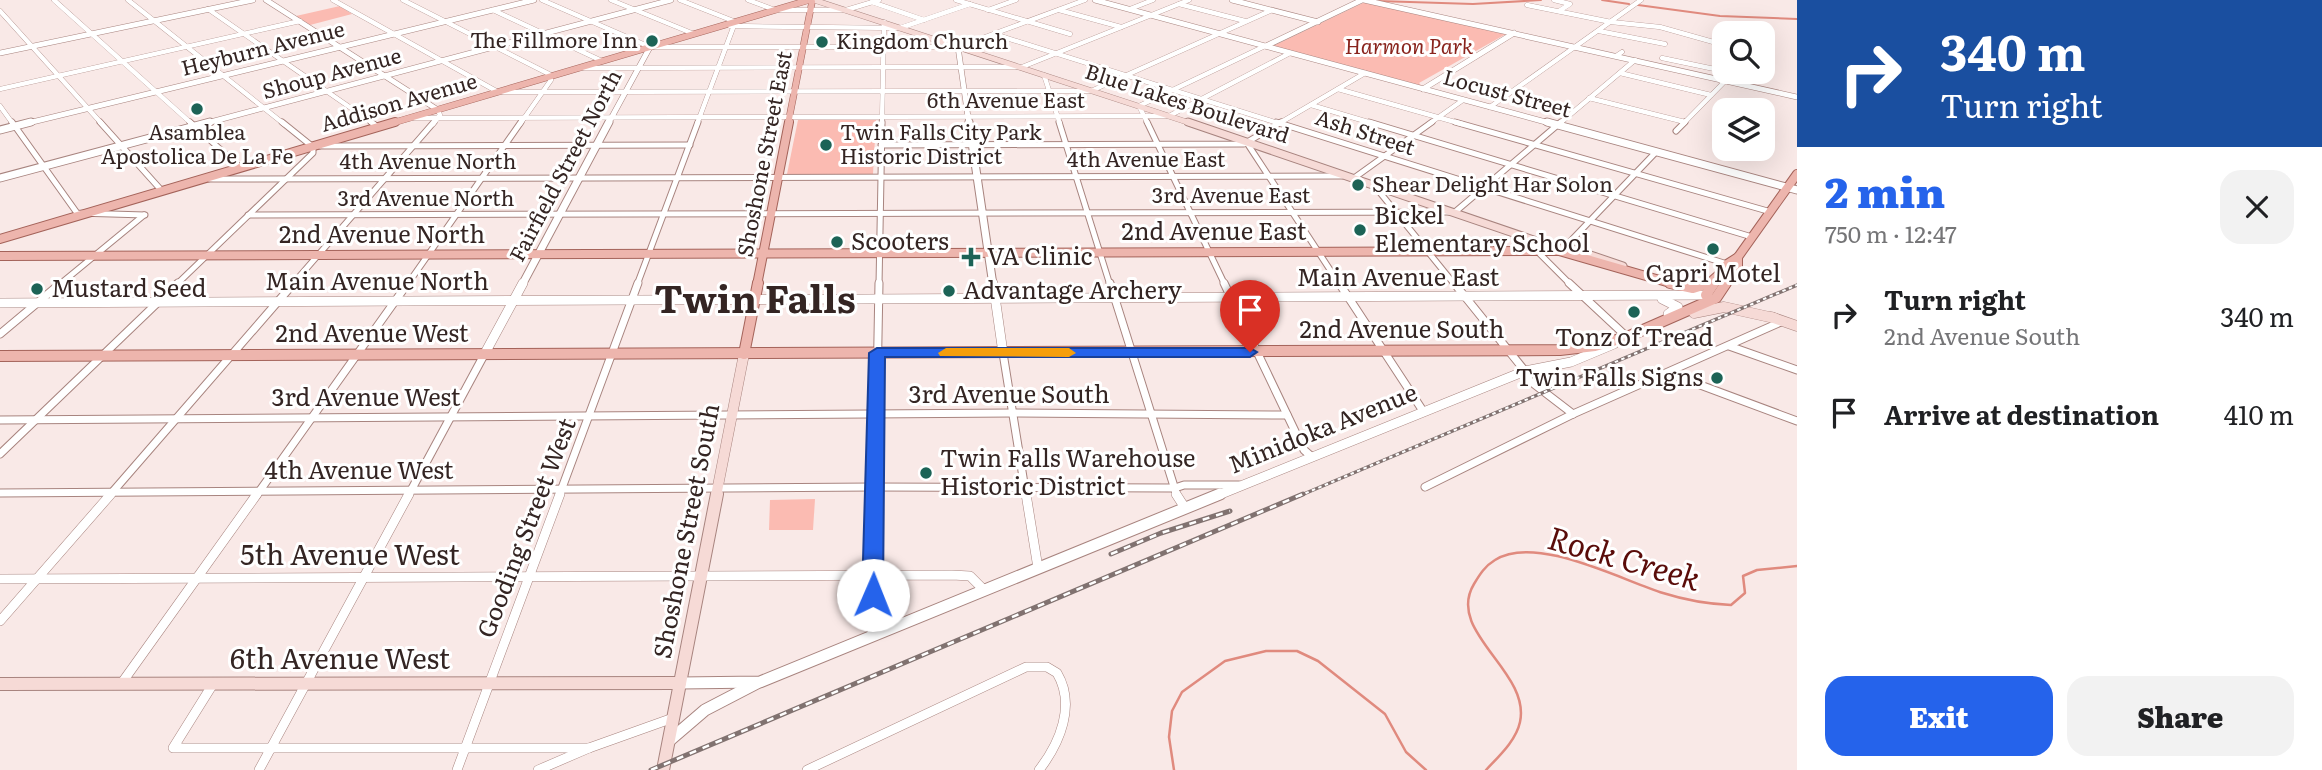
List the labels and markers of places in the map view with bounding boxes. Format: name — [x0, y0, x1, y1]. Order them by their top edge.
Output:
place label: The Fillmore Inn — [470, 23, 638, 54]
place label: Kingdom Church — [836, 24, 1009, 55]
marker: The Fillmore Inn — [644, 33, 660, 49]
marker: Kingdom Church — [814, 34, 830, 50]
marker: Asamblea Apostolica De La Fe — [189, 101, 205, 117]
place label: Asamblea Apostolica De La Fe — [101, 115, 293, 170]
place label: Twin Falls City Park Historic District — [840, 115, 1042, 170]
marker: Twin Falls City Park Historic District — [818, 137, 834, 153]
place label: Shear Delight Har Solon — [1372, 167, 1613, 198]
marker: Shear Delight Har Solon — [1350, 177, 1366, 193]
place label: Bickel Elementary School — [1374, 196, 1590, 259]
place label: Scooters — [851, 222, 949, 257]
marker: Bickel Elementary School — [1352, 222, 1368, 238]
marker: Scooters — [829, 234, 845, 250]
place label: VA Clinic — [987, 237, 1093, 272]
marker: Capri Motel — [1705, 241, 1721, 257]
marker: VA Clinic — [961, 247, 981, 267]
place label: Capri Motel — [1646, 254, 1780, 289]
place label: Mustard Seed — [51, 269, 207, 304]
place label: Advantage Archery — [963, 271, 1182, 306]
pin — [1220, 280, 1280, 352]
marker: Mustard Seed — [29, 281, 45, 297]
marker: Advantage Archery — [941, 283, 957, 299]
marker: Tonz of Tread — [1626, 304, 1642, 320]
place label: Tonz of Tread — [1555, 318, 1714, 353]
place label: Twin Falls Signs — [1515, 358, 1703, 393]
marker: Twin Falls Signs — [1709, 370, 1725, 386]
place label: Twin Falls Warehouse Historic District — [940, 439, 1195, 502]
marker: Twin Falls Warehouse Historic District — [918, 465, 934, 481]

